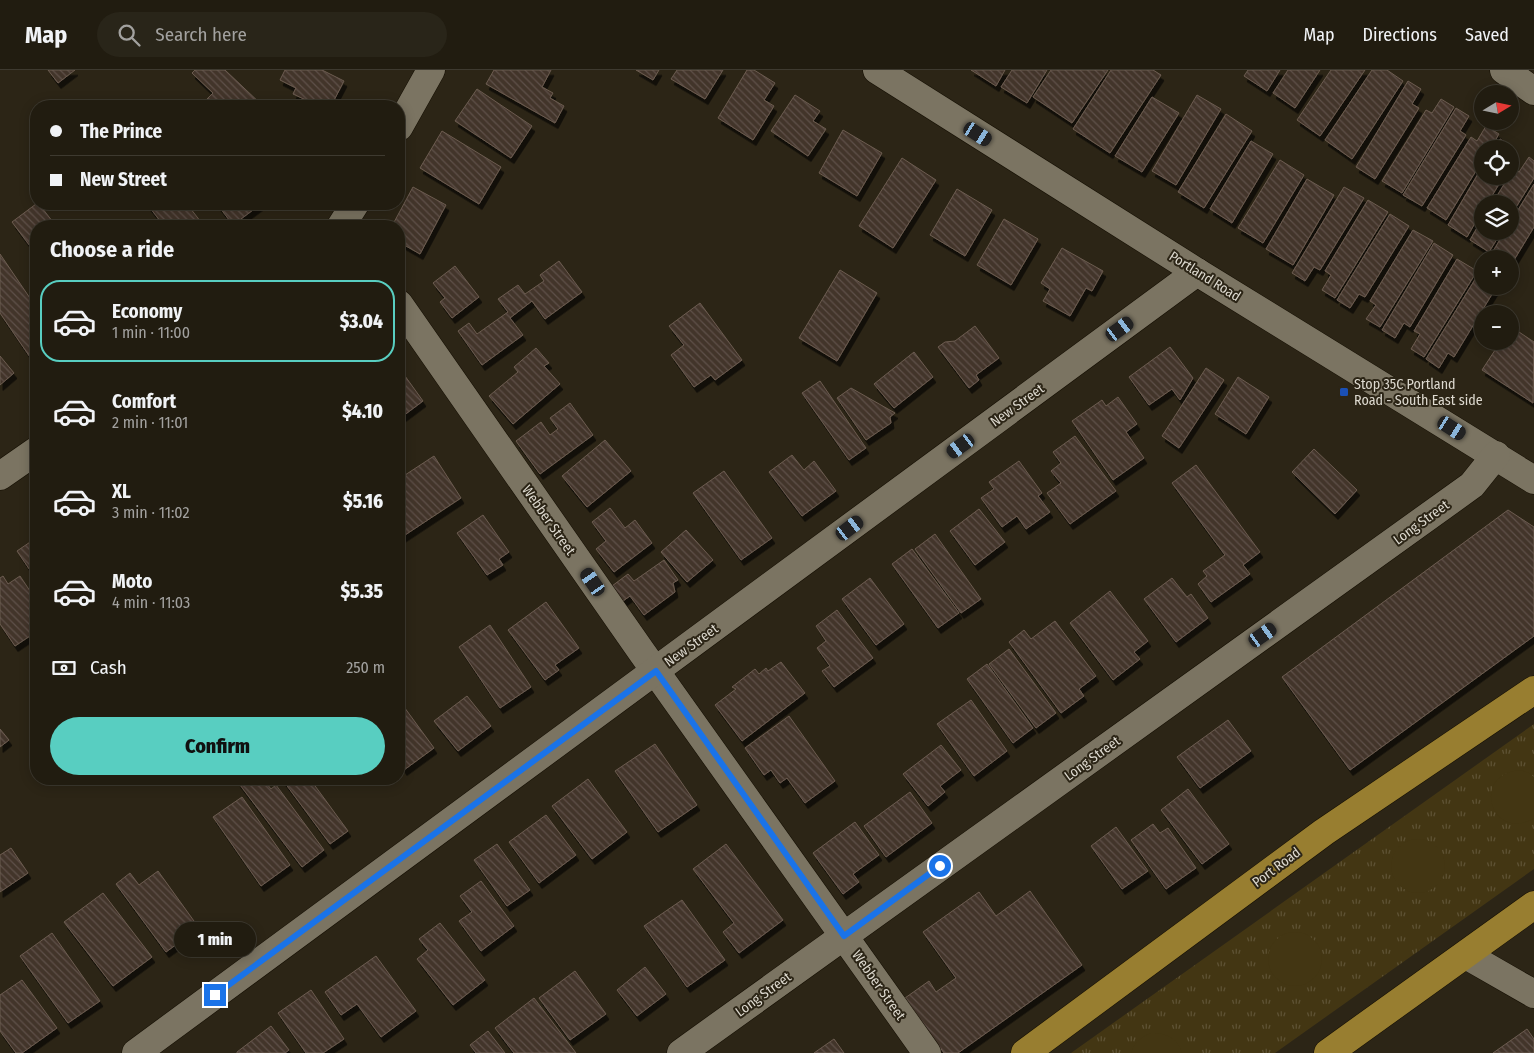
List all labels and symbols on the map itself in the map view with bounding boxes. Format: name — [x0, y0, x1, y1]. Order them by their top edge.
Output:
north arrow — [1474, 85, 1519, 130]
car — [961, 120, 994, 148]
street label: Portland Road — [1166, 248, 1244, 305]
car — [1103, 314, 1136, 344]
place label: Stop 35C Portland Road - South East side — [1354, 376, 1483, 409]
street label: New Street — [987, 380, 1048, 431]
marker: Stop 35C Portland Road - South East side — [1338, 386, 1350, 398]
car — [1435, 414, 1468, 442]
car — [944, 431, 977, 461]
street label: Webber Street — [518, 482, 579, 559]
street label: Long Street — [1390, 496, 1453, 548]
car — [833, 513, 866, 543]
car — [578, 565, 607, 599]
street label: New Street — [661, 620, 722, 671]
car — [1246, 620, 1279, 650]
street label: Long Street — [1061, 732, 1124, 784]
street label: Port Road — [1249, 844, 1304, 891]
route start — [929, 855, 951, 877]
callout: 1 min — [174, 922, 256, 958]
street label: Webber Street — [848, 947, 909, 1024]
street label: Long Street — [732, 968, 795, 1020]
route end — [204, 984, 226, 1006]

